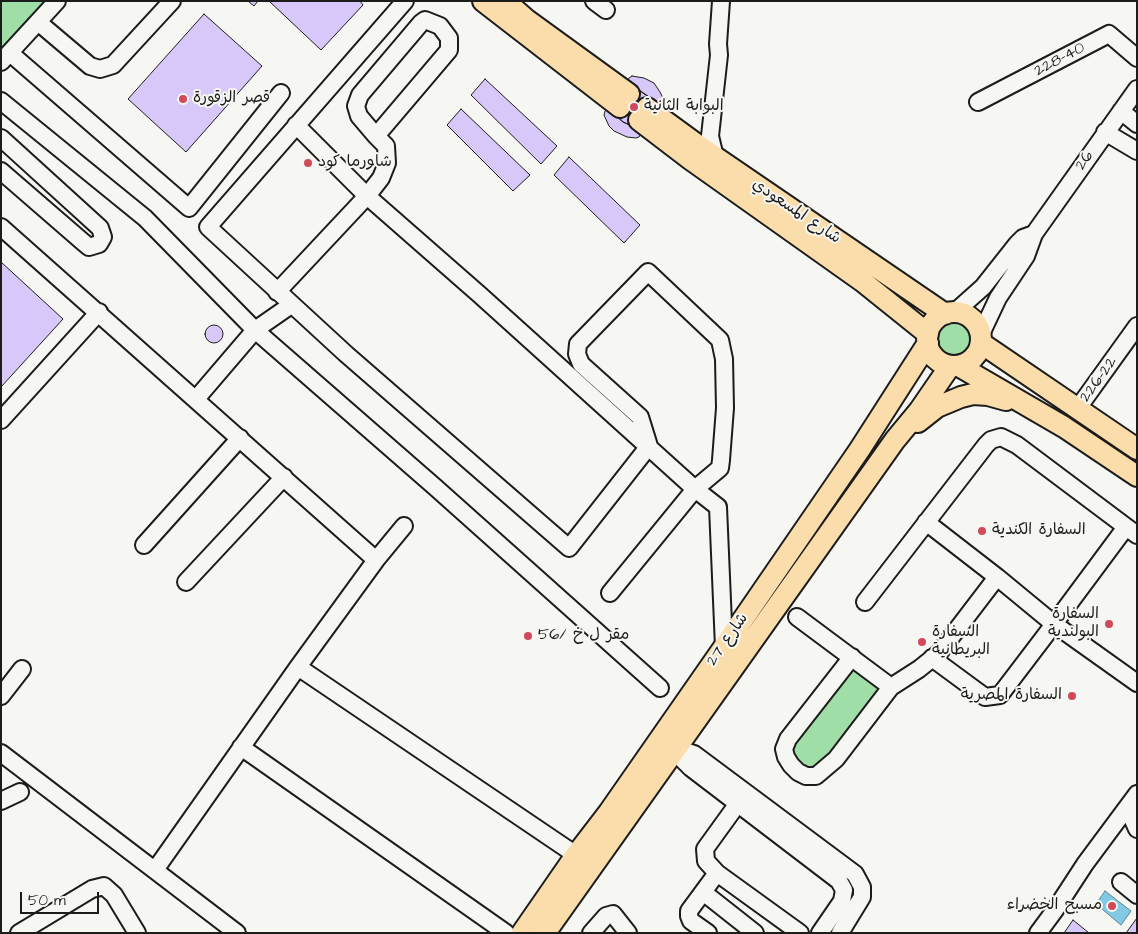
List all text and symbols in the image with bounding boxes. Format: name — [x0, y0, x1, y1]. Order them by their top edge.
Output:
street label: 228-40 — [1031, 39, 1089, 81]
place label: قصر الزقورة — [193, 89, 270, 109]
marker: قصر الزقورة — [177, 93, 189, 105]
place label: البوابة الثانية — [644, 97, 724, 117]
marker: البوابة الثانية — [628, 101, 640, 113]
street label: 26 — [1072, 148, 1098, 174]
place label: شاورما كود — [318, 153, 392, 173]
marker: شاورما كود — [302, 157, 314, 169]
street label: شارع المسعودي — [748, 175, 844, 249]
street label: 226-22 — [1076, 353, 1122, 407]
place label: السفارة الكندية — [992, 521, 1086, 541]
marker: السفارة الكندية — [976, 525, 988, 537]
place label: السفارة البولندية — [1048, 605, 1099, 643]
street label: شارع 27 — [703, 610, 753, 670]
marker: السفارة البولندية — [1103, 618, 1115, 630]
place label: السفارة البريطانية — [932, 623, 990, 661]
place label: مقر ل خ /56 — [538, 626, 629, 646]
marker: مقر ل خ /56 — [522, 630, 534, 642]
marker: السفارة البريطانية — [916, 636, 928, 648]
place label: السفارة المصرية — [961, 686, 1062, 706]
marker: السفارة المصرية — [1066, 690, 1078, 702]
scale bar — [22, 882, 101, 914]
text: 50 m — [28, 890, 66, 911]
place label: مسبح الخضراء — [1007, 896, 1102, 916]
marker: مسبح الخضراء — [1106, 900, 1118, 912]

